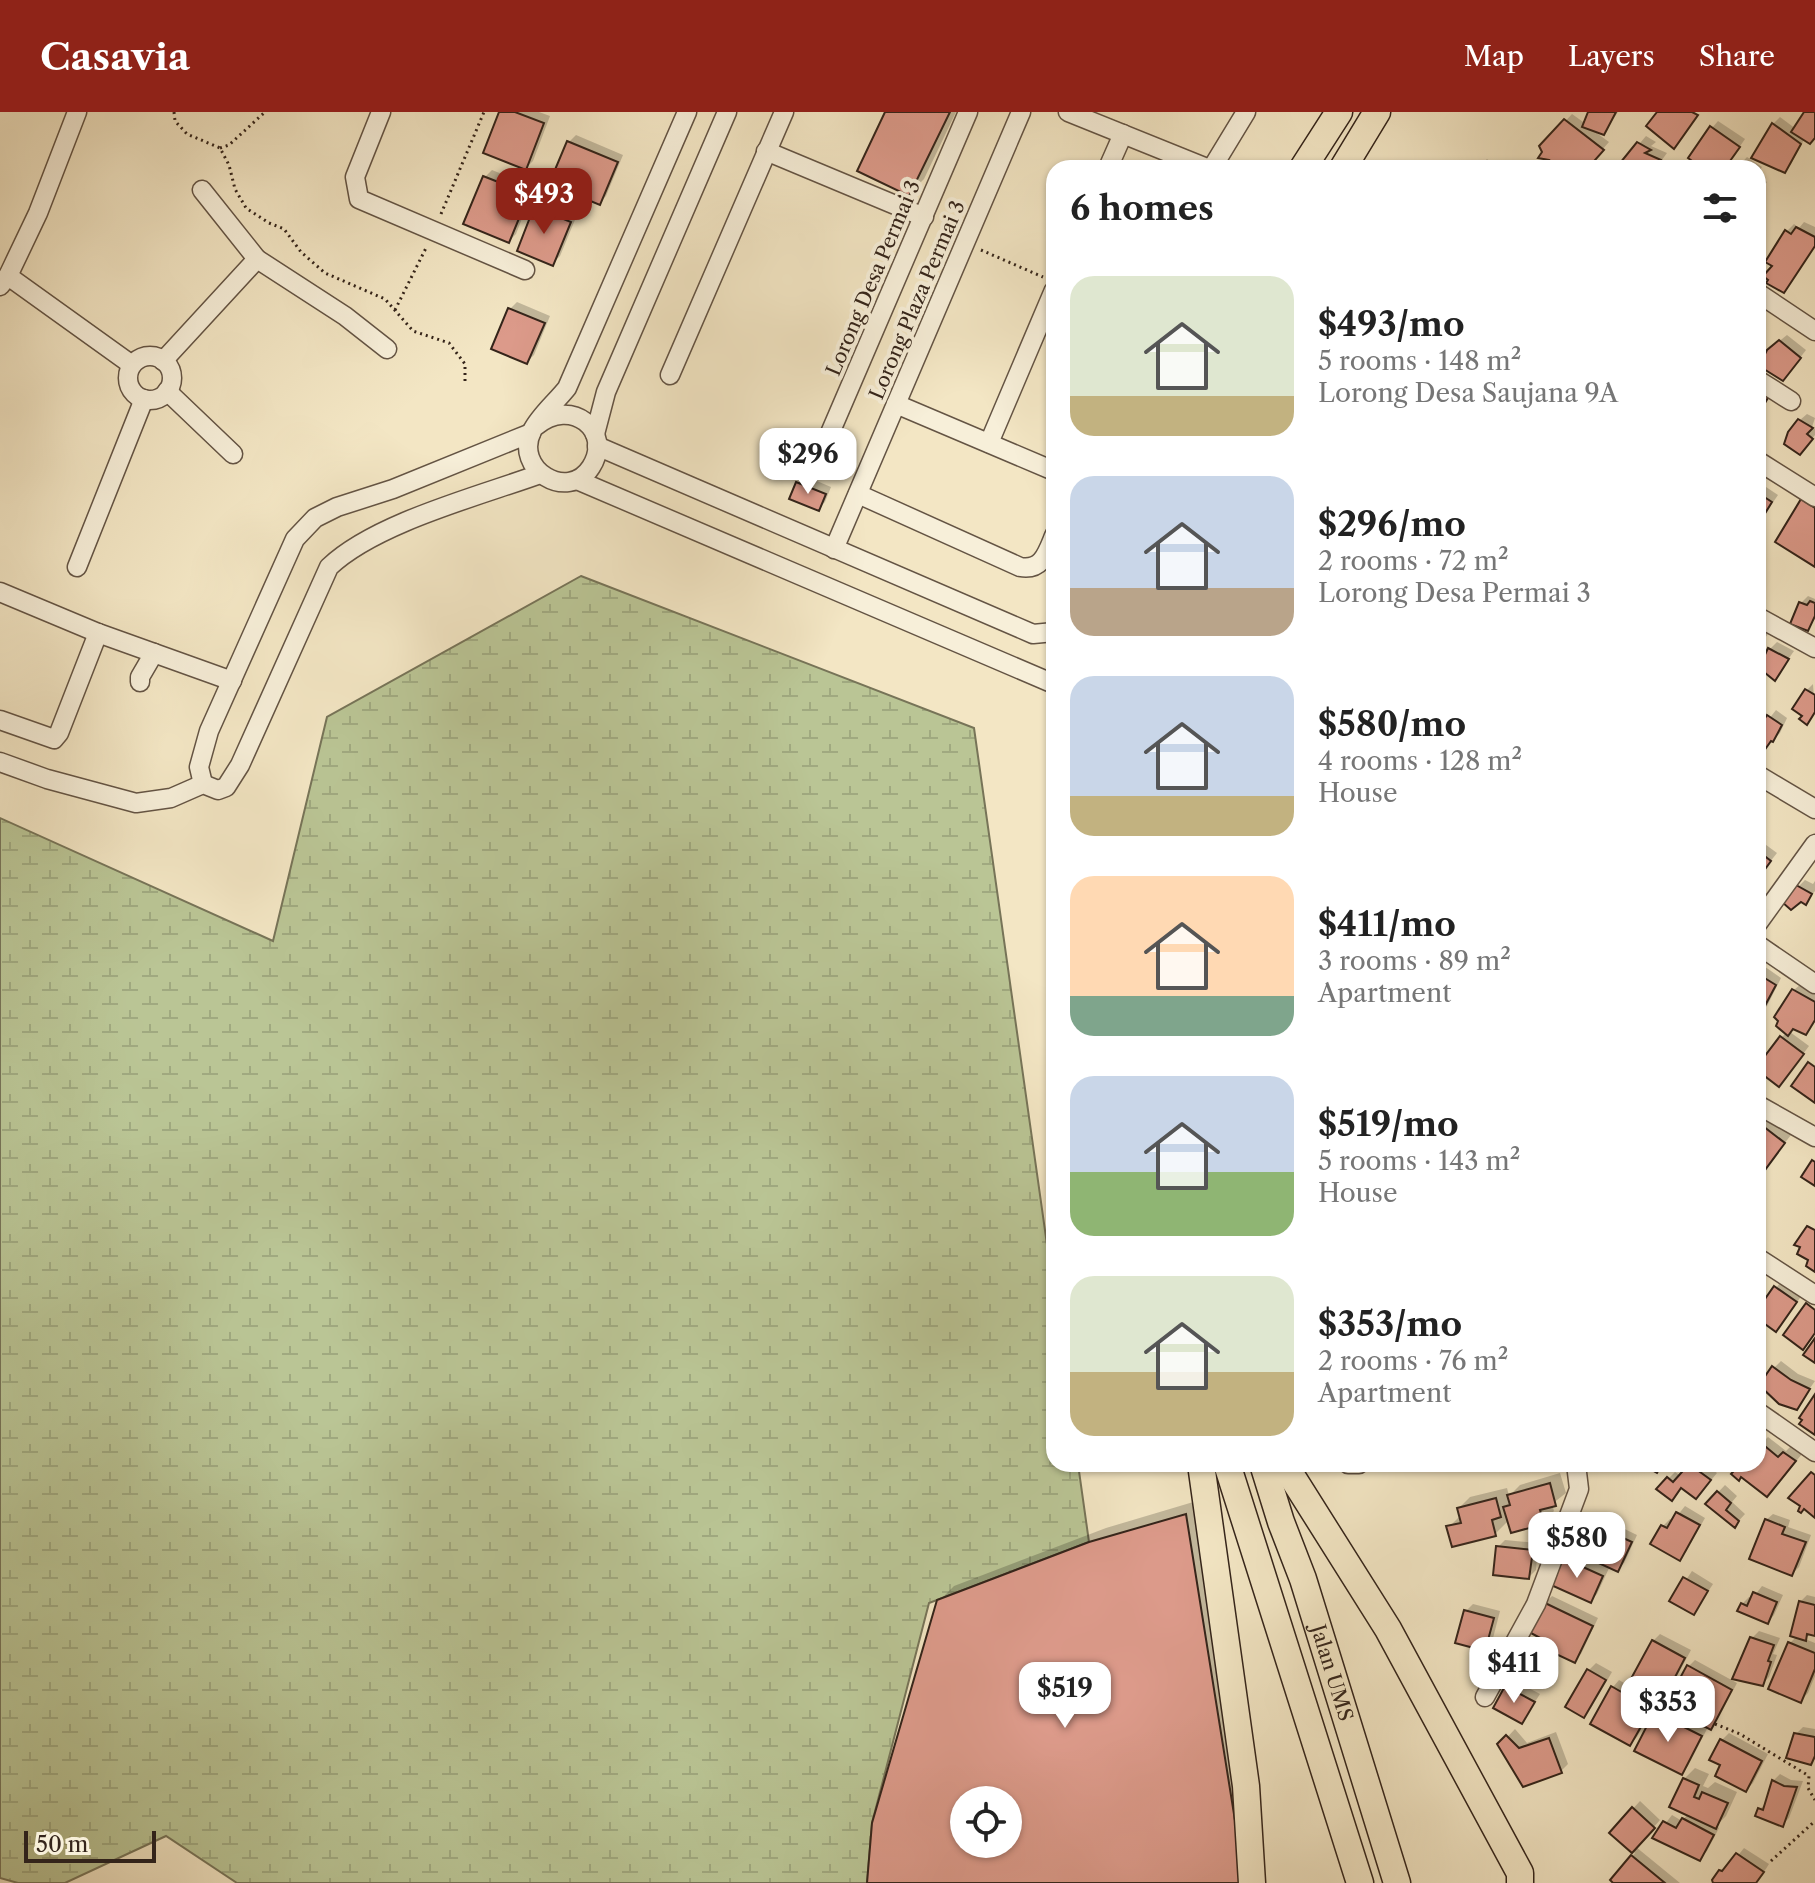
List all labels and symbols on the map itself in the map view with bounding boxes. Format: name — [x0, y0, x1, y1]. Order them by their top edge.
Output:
pin: $493 — [497, 168, 591, 236]
street label: Lorong Desa Permai 3 — [821, 177, 925, 379]
street label: Lorong Plaza Permai 3 — [864, 197, 970, 403]
pin: $296 — [761, 428, 855, 496]
pin: $580 — [1530, 1512, 1624, 1580]
street label: Jalan UMS — [1305, 1619, 1358, 1724]
pin: $411 — [1467, 1637, 1561, 1705]
pin: $519 — [1018, 1662, 1112, 1730]
pin: $353 — [1621, 1676, 1715, 1744]
scale bar — [24, 1827, 156, 1863]

